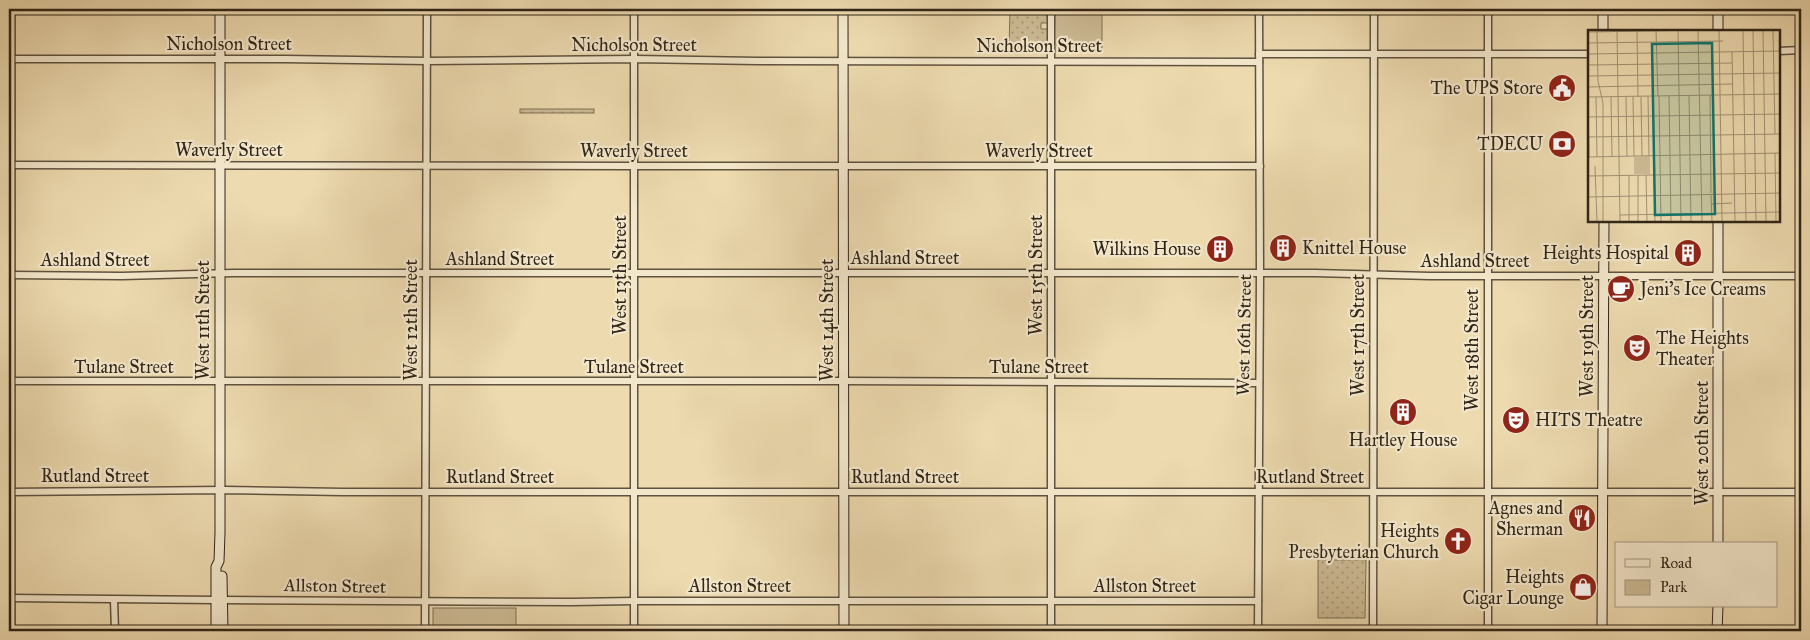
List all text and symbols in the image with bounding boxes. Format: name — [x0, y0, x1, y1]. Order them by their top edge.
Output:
inset map — [1588, 30, 1780, 222]
street label: Nicholson Street — [166, 33, 292, 55]
street label: Nicholson Street — [571, 34, 697, 56]
street label: Nicholson Street — [976, 35, 1102, 57]
public building icon: The UPS Store — [1547, 73, 1577, 103]
place label: The UPS Store — [1431, 77, 1543, 99]
bank icon: TDECU — [1547, 129, 1577, 159]
place label: TDECU — [1477, 133, 1544, 155]
street label: Waverly Street — [175, 139, 284, 161]
street label: Waverly Street — [580, 140, 689, 162]
street label: Waverly Street — [985, 140, 1094, 162]
street label: West 13th Street — [609, 214, 631, 335]
street label: West 15th Street — [1025, 214, 1047, 335]
building icon: Knittel House — [1268, 233, 1298, 263]
building icon: Wilkins House — [1205, 234, 1235, 264]
place label: Knittel House — [1302, 237, 1407, 259]
place label: Wilkins House — [1092, 238, 1201, 260]
building icon: Heights Hospital — [1673, 238, 1703, 268]
place label: Heights Hospital — [1542, 242, 1669, 265]
street label: Ashland Street — [850, 247, 960, 269]
street label: Ashland Street — [445, 248, 555, 270]
street label: Ashland Street — [40, 249, 150, 271]
street label: Ashland Street — [1420, 250, 1530, 272]
street label: West 14th Street — [816, 258, 838, 381]
street label: West 11th Street — [192, 259, 214, 380]
street label: West 12th Street — [400, 259, 422, 381]
street label: West 16th Street — [1232, 273, 1256, 396]
street label: West 17th Street — [1347, 273, 1369, 396]
street label: West 19th Street — [1576, 274, 1598, 397]
cafe icon: Jeni's Ice Creams — [1606, 274, 1636, 304]
place label: Jeni's Ice Creams — [1638, 278, 1766, 301]
street label: West 18th Street — [1461, 288, 1483, 411]
place label: The Heights Theater — [1656, 327, 1749, 370]
theatre icon: The Heights Theater — [1622, 333, 1652, 363]
street label: Tulane Street — [74, 356, 175, 378]
street label: Tulane Street — [584, 356, 685, 378]
street label: Tulane Street — [989, 356, 1090, 378]
street label: West 20th Street — [1691, 380, 1713, 506]
building icon: Hartley House — [1388, 397, 1418, 427]
theatre icon: HITS Theatre — [1501, 405, 1531, 435]
place label: HITS Theatre — [1535, 409, 1643, 431]
place label: Hartley House — [1348, 429, 1458, 451]
street label: Rutland Street — [41, 465, 150, 487]
street label: Rutland Street — [446, 466, 555, 488]
street label: Rutland Street — [851, 466, 960, 488]
street label: Rutland Street — [1256, 466, 1365, 488]
place label: Agnes and Sherman — [1487, 497, 1563, 540]
restaurant icon: Agnes and Sherman — [1567, 503, 1597, 533]
place label: Heights Presbyterian Church — [1288, 520, 1439, 563]
church icon: Heights Presbyterian Church — [1443, 526, 1473, 556]
legend — [1615, 542, 1778, 608]
text: Road — [1660, 554, 1692, 572]
place label: Heights Cigar Lounge — [1462, 566, 1564, 610]
shop icon: Heights Cigar Lounge — [1568, 572, 1598, 602]
street label: Allston Street — [283, 574, 387, 598]
street label: Allston Street — [688, 575, 792, 597]
street label: Allston Street — [1093, 575, 1197, 597]
text: Park — [1660, 578, 1687, 596]

